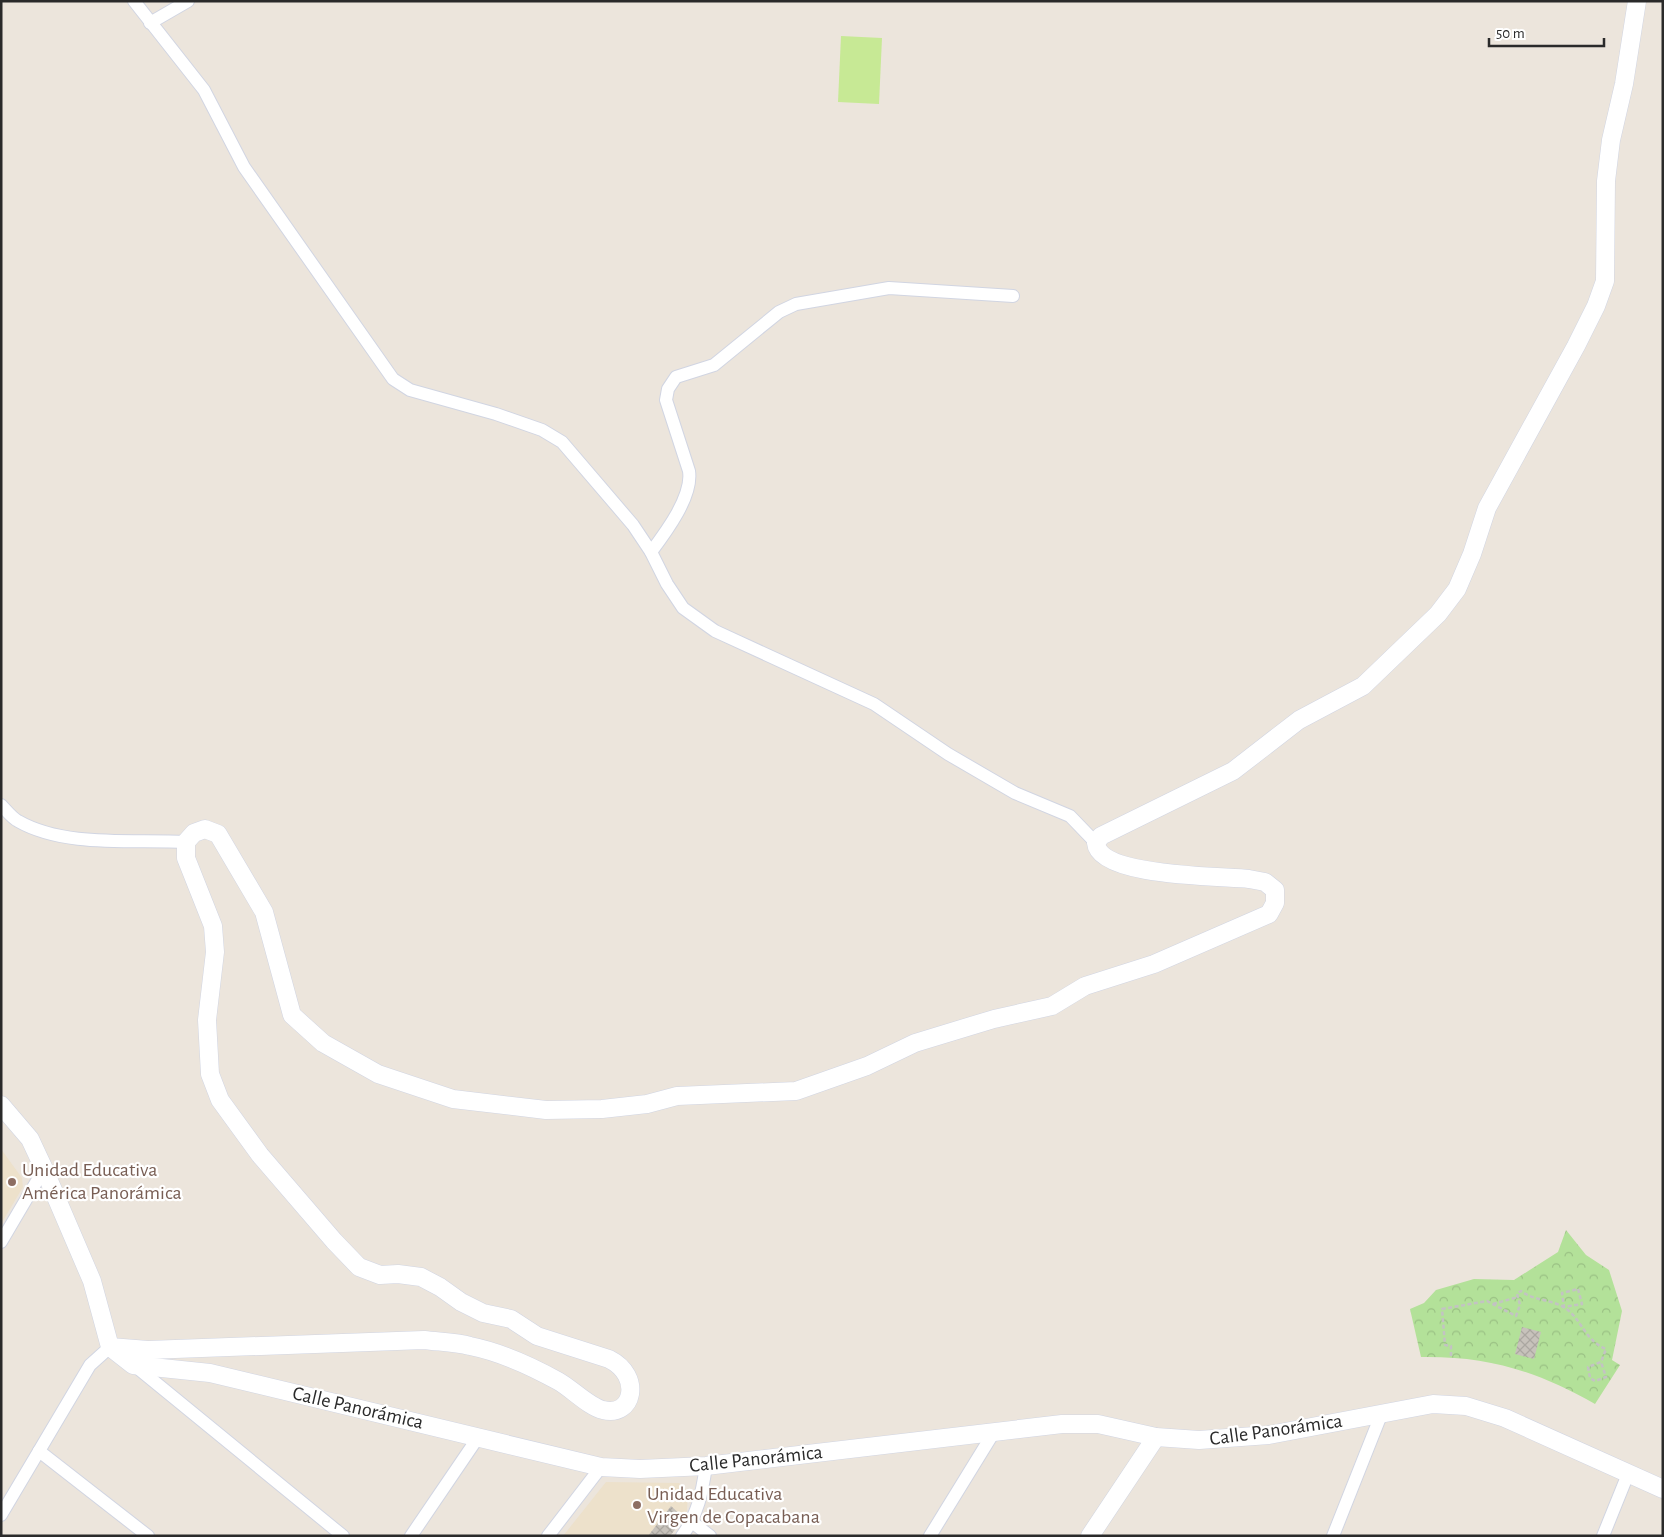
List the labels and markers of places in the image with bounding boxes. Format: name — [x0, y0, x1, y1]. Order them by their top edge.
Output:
place label: Unidad Educativa América Panorámica — [22, 1160, 182, 1203]
marker: Unidad Educativa América Panorámica — [6, 1176, 18, 1188]
place label: Unidad Educativa Virgen de Copacabana — [647, 1484, 820, 1527]
marker: Unidad Educativa Virgen de Copacabana — [631, 1499, 643, 1511]

